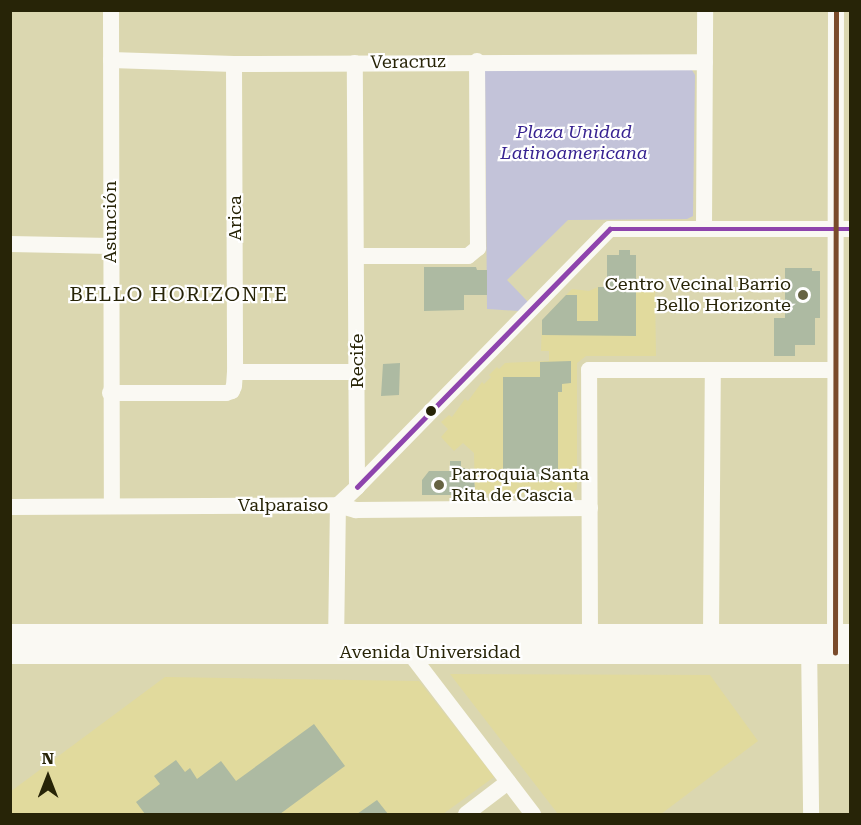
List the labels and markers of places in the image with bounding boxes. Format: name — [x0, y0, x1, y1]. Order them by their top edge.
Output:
place label: Centro Vecinal Barrio Bello Horizonte — [605, 274, 791, 316]
marker: Centro Vecinal Barrio Bello Horizonte — [796, 288, 810, 302]
unlabelled marker — [425, 405, 437, 417]
place label: Parroquia Santa Rita de Cascia — [451, 464, 589, 506]
marker: Parroquia Santa Rita de Cascia — [432, 478, 446, 492]

